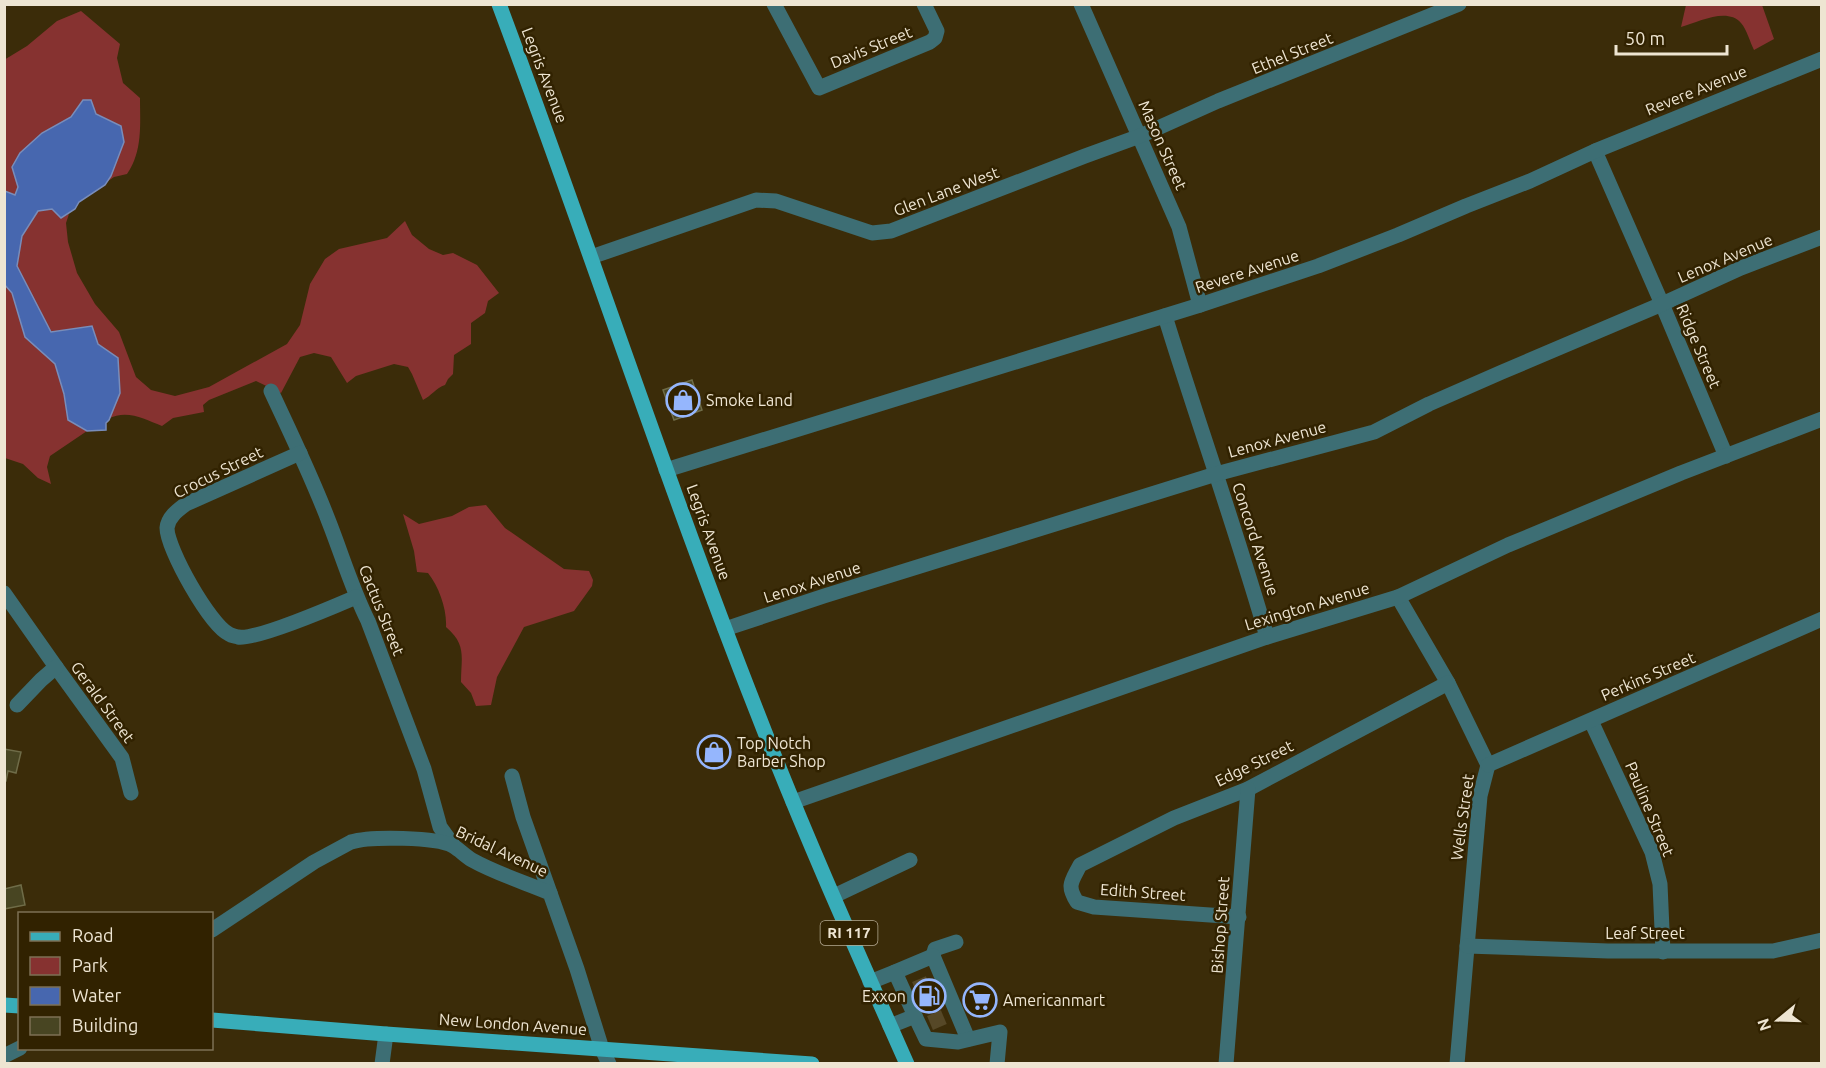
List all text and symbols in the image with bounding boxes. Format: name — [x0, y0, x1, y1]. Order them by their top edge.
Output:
scale bar — [1616, 18, 1727, 56]
street label: Davis Street — [828, 22, 915, 72]
street label: Legris Avenue — [519, 25, 571, 125]
street label: Ethel Street — [1249, 28, 1336, 77]
text: 50 m — [1625, 28, 1665, 48]
street label: Revere Avenue — [1643, 61, 1749, 119]
street label: Mason Street — [1135, 98, 1191, 193]
street label: Glen Lane West — [891, 162, 1002, 219]
street label: Lenox Avenue — [1675, 230, 1775, 286]
street label: Revere Avenue — [1193, 246, 1301, 296]
street label: Ridge Street — [1673, 301, 1725, 391]
shop icon: Smoke Land — [665, 382, 701, 418]
place label: Smoke Land — [706, 391, 793, 409]
street label: Lenox Avenue — [1226, 417, 1328, 461]
street label: Crocus Street — [170, 442, 266, 501]
street label: Concord Avenue — [1229, 480, 1283, 598]
street label: Legris Avenue — [683, 482, 735, 582]
street label: Lenox Avenue — [761, 558, 863, 606]
street label: Cactus Street — [356, 562, 409, 659]
street label: Lexington Avenue — [1242, 578, 1372, 634]
street label: Perkins Street — [1598, 648, 1698, 704]
street label: Gerald Street — [68, 658, 139, 747]
shop icon: Top Notch Barber Shop — [696, 734, 732, 770]
place label: Top Notch Barber Shop — [737, 734, 826, 770]
street label: Edge Street — [1212, 736, 1297, 790]
street label: Pauline Street — [1622, 759, 1678, 860]
street label: Wells Street — [1447, 772, 1477, 861]
street label: Bridal Avenue — [453, 822, 551, 880]
street label: Bishop Street — [1208, 875, 1232, 974]
street label: Edith Street — [1100, 880, 1187, 904]
legend — [18, 912, 213, 1050]
road number: RI 117 — [820, 921, 878, 945]
street label: Leaf Street — [1605, 924, 1686, 942]
text: Road — [72, 925, 114, 945]
text: Park — [72, 955, 108, 975]
fuel station icon: Exxon — [911, 978, 947, 1014]
supermarket icon: Americanmart — [962, 982, 998, 1018]
text: Water — [72, 985, 122, 1005]
place label: Exxon — [862, 987, 906, 1005]
north arrow — [1748, 990, 1808, 1050]
place label: Americanmart — [1003, 991, 1106, 1009]
street label: New London Avenue — [438, 1010, 588, 1038]
text: Building — [72, 1015, 138, 1035]
text: N — [1753, 1016, 1774, 1033]

